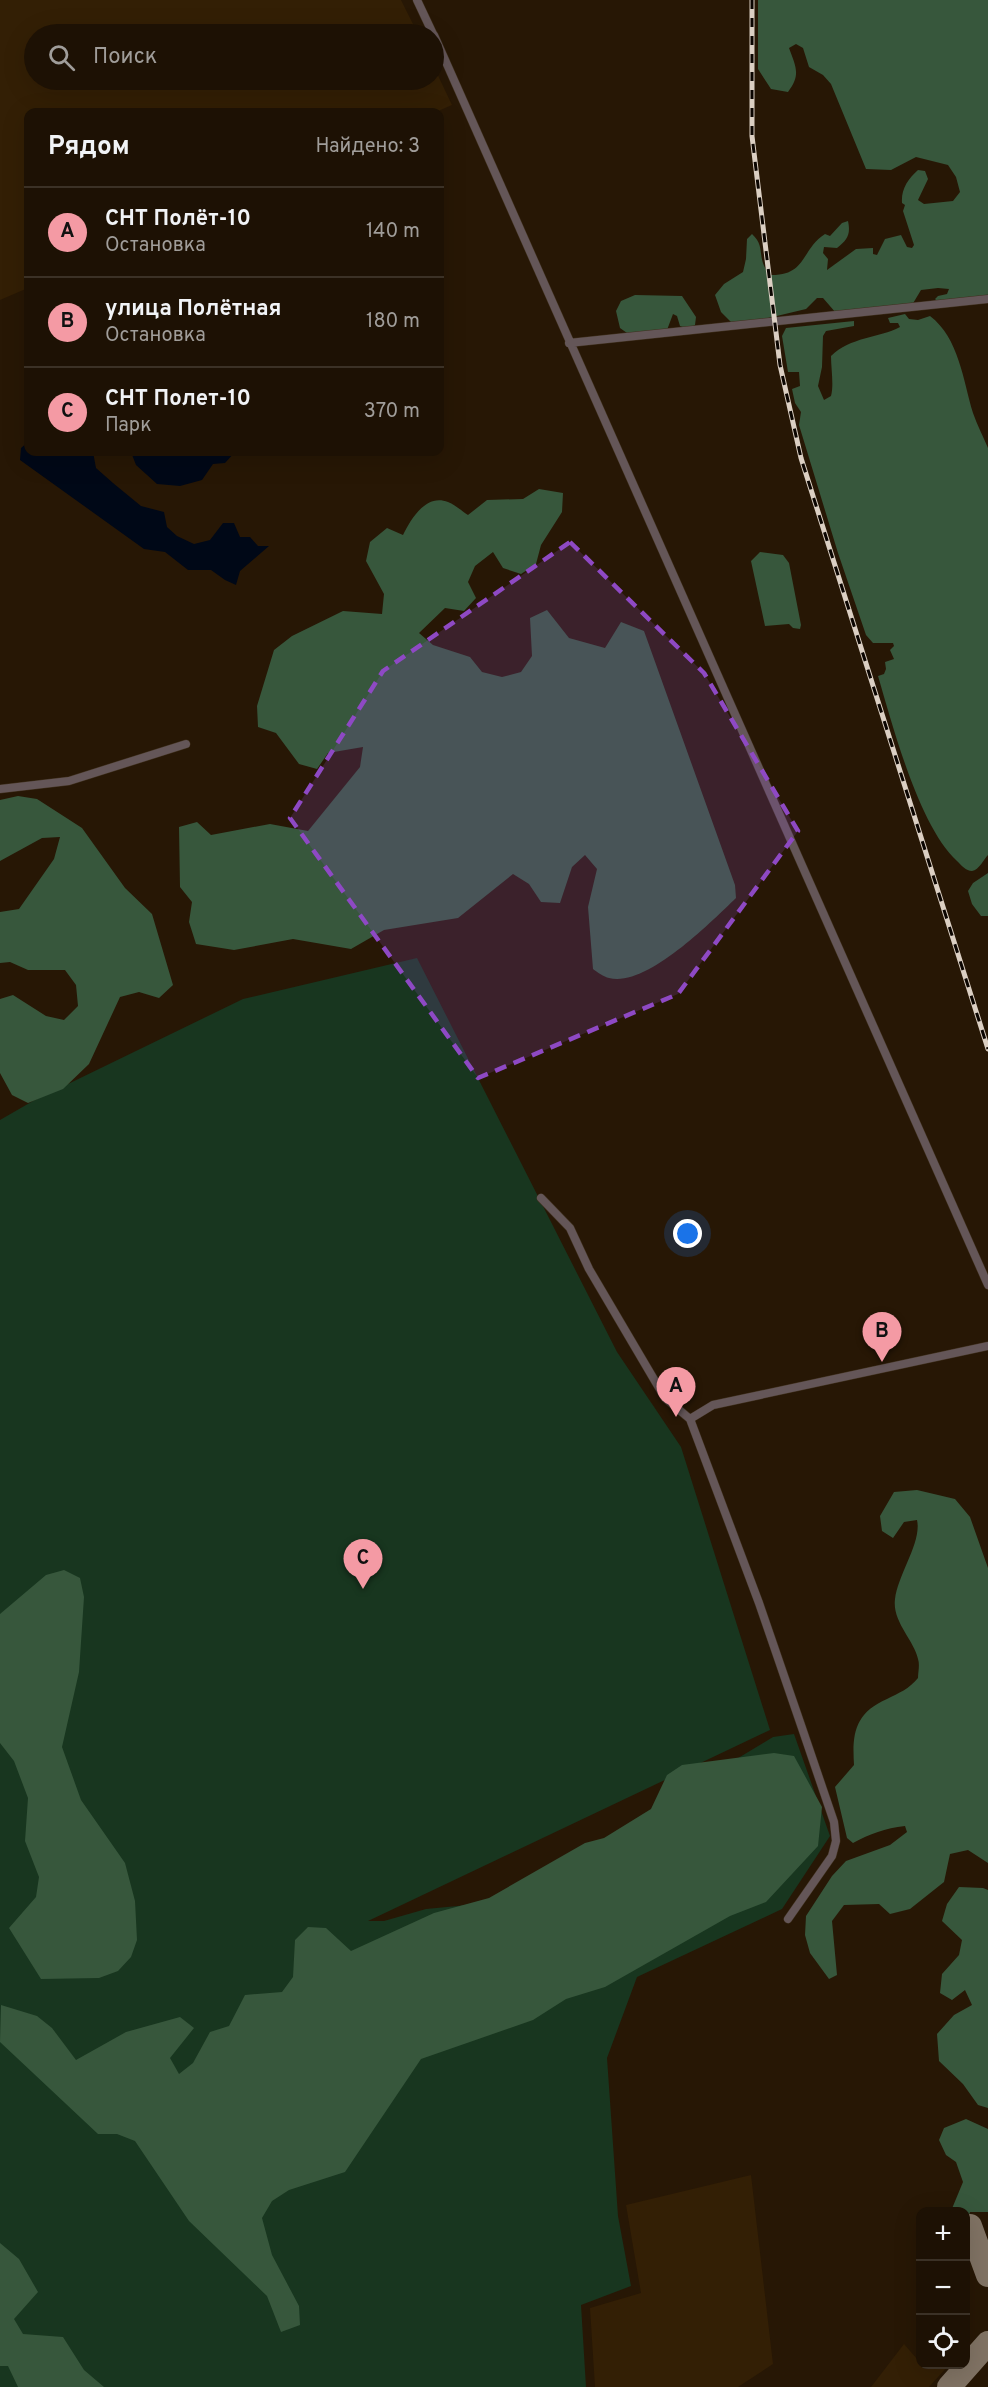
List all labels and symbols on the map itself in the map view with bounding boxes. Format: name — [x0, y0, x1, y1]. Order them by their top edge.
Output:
your location — [673, 1219, 702, 1248]
pin: B — [862, 1312, 902, 1362]
pin: A — [656, 1368, 696, 1417]
pin: C — [344, 1540, 382, 1589]

